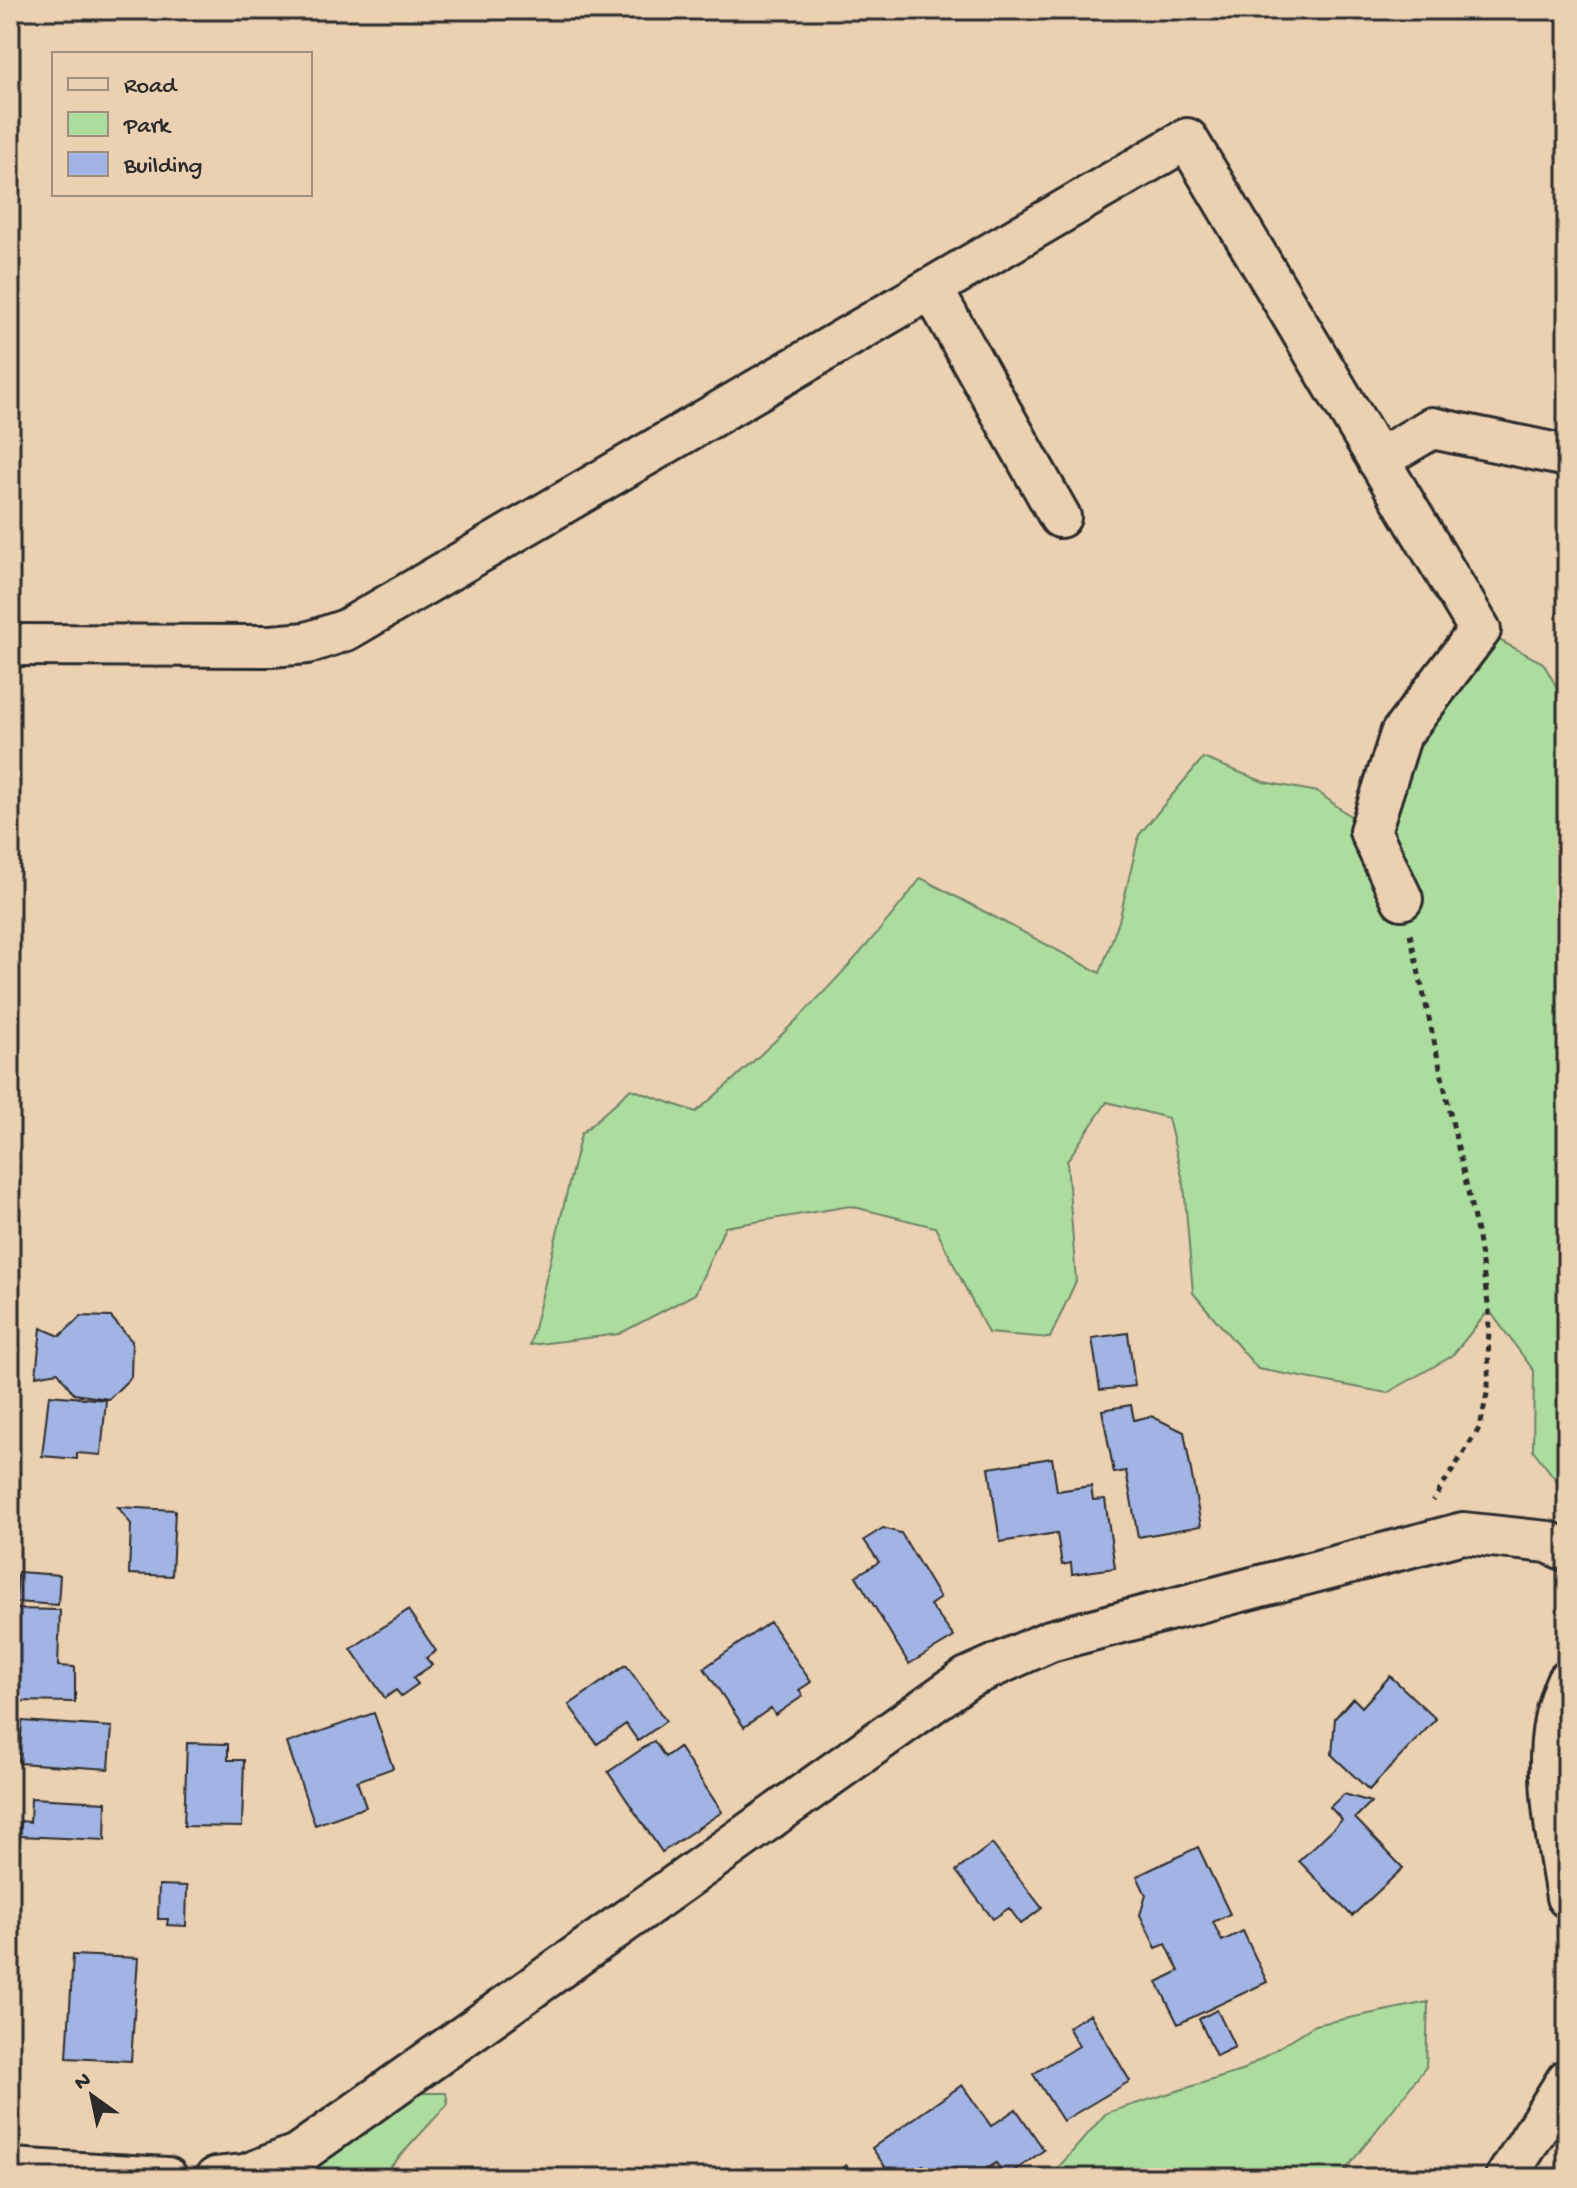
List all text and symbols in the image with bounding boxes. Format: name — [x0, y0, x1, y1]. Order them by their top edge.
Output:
legend — [52, 52, 312, 196]
text: Road — [124, 73, 178, 102]
text: Park — [123, 113, 172, 142]
text: Building — [123, 153, 202, 182]
north arrow — [52, 2056, 132, 2136]
text: N — [70, 2068, 96, 2097]

